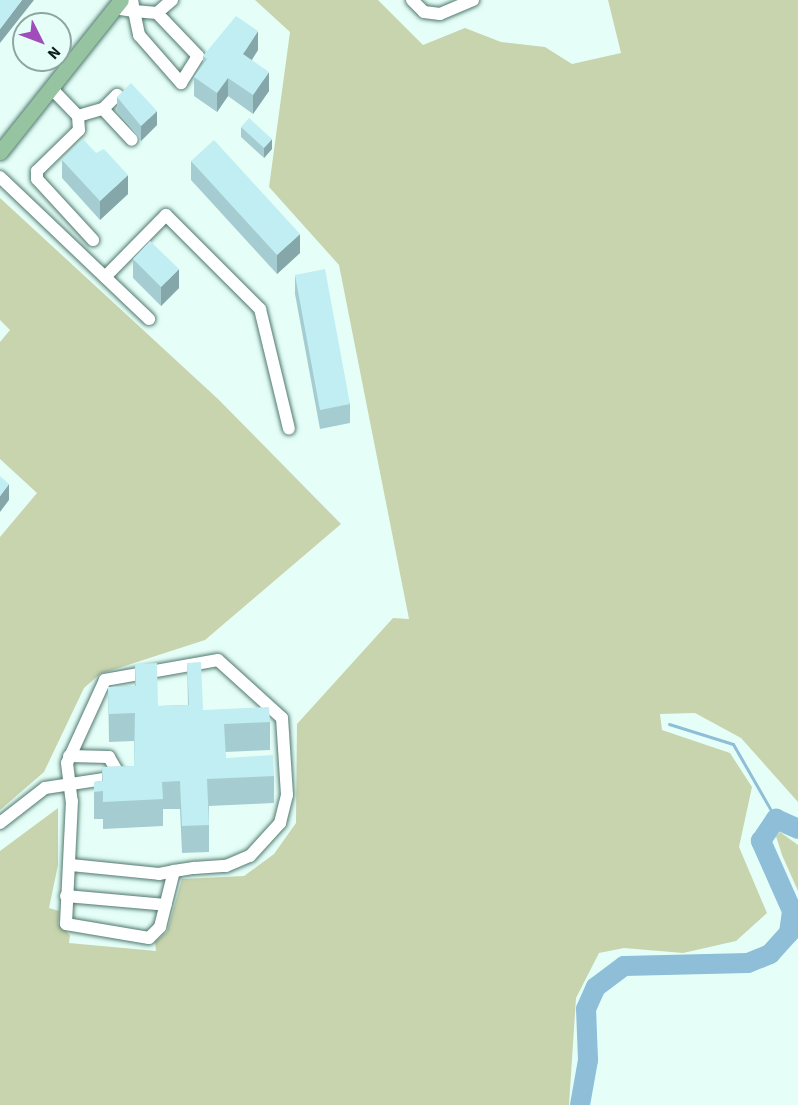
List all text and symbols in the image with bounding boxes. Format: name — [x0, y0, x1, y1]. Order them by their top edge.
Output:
north arrow — [12, 12, 72, 72]
text: N — [42, 41, 66, 64]

